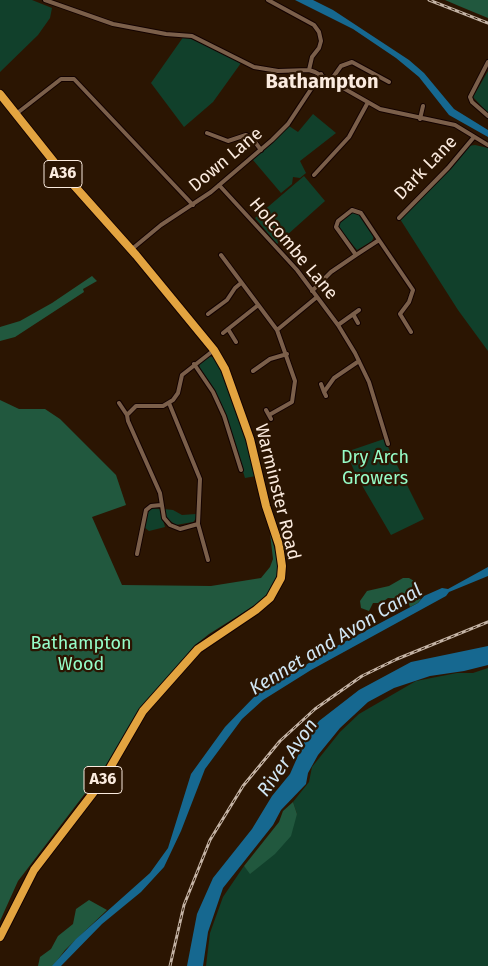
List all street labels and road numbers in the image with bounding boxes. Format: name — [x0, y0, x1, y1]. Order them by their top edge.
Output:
street label: Down Lane — [185, 123, 267, 197]
street label: Dark Lane — [390, 131, 462, 205]
road number: A36 — [44, 160, 82, 188]
street label: Holcombe Lane — [244, 194, 342, 304]
street label: Warminster Road — [250, 422, 304, 562]
road number: A36 — [84, 766, 122, 794]

